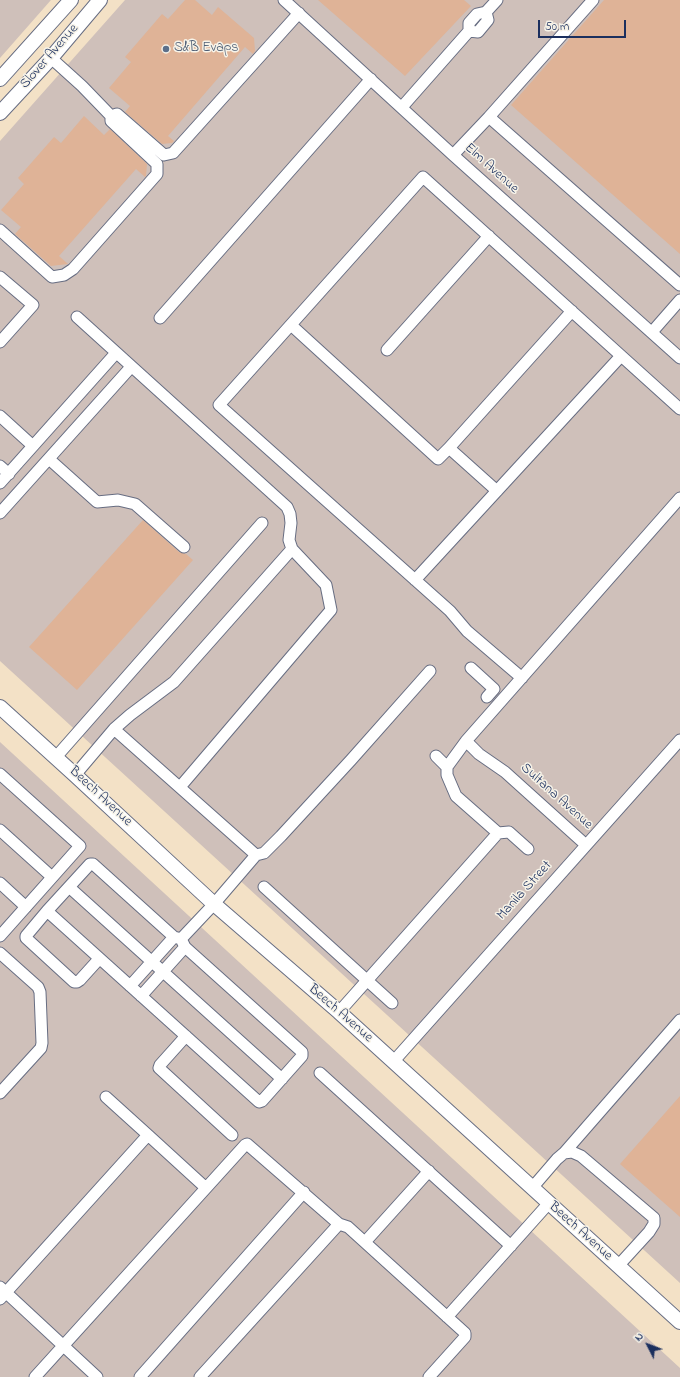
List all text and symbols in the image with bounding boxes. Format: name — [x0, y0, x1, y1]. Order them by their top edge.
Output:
scale bar — [540, 12, 628, 38]
text: 50 m — [545, 18, 569, 36]
street label: Slover Avenue — [17, 21, 83, 93]
place label: S&B Evaps — [174, 41, 238, 57]
marker: S&B Evaps — [161, 44, 171, 54]
street label: Elm Avenue — [460, 140, 522, 198]
street label: Sultana Avenue — [516, 760, 596, 834]
street label: Beech Avenue — [65, 764, 135, 830]
street label: Manila Street — [494, 858, 556, 924]
street label: Beech Avenue — [304, 981, 376, 1047]
street label: Beech Avenue — [545, 1199, 615, 1265]
north arrow — [628, 1325, 668, 1365]
text: N — [631, 1329, 648, 1345]

